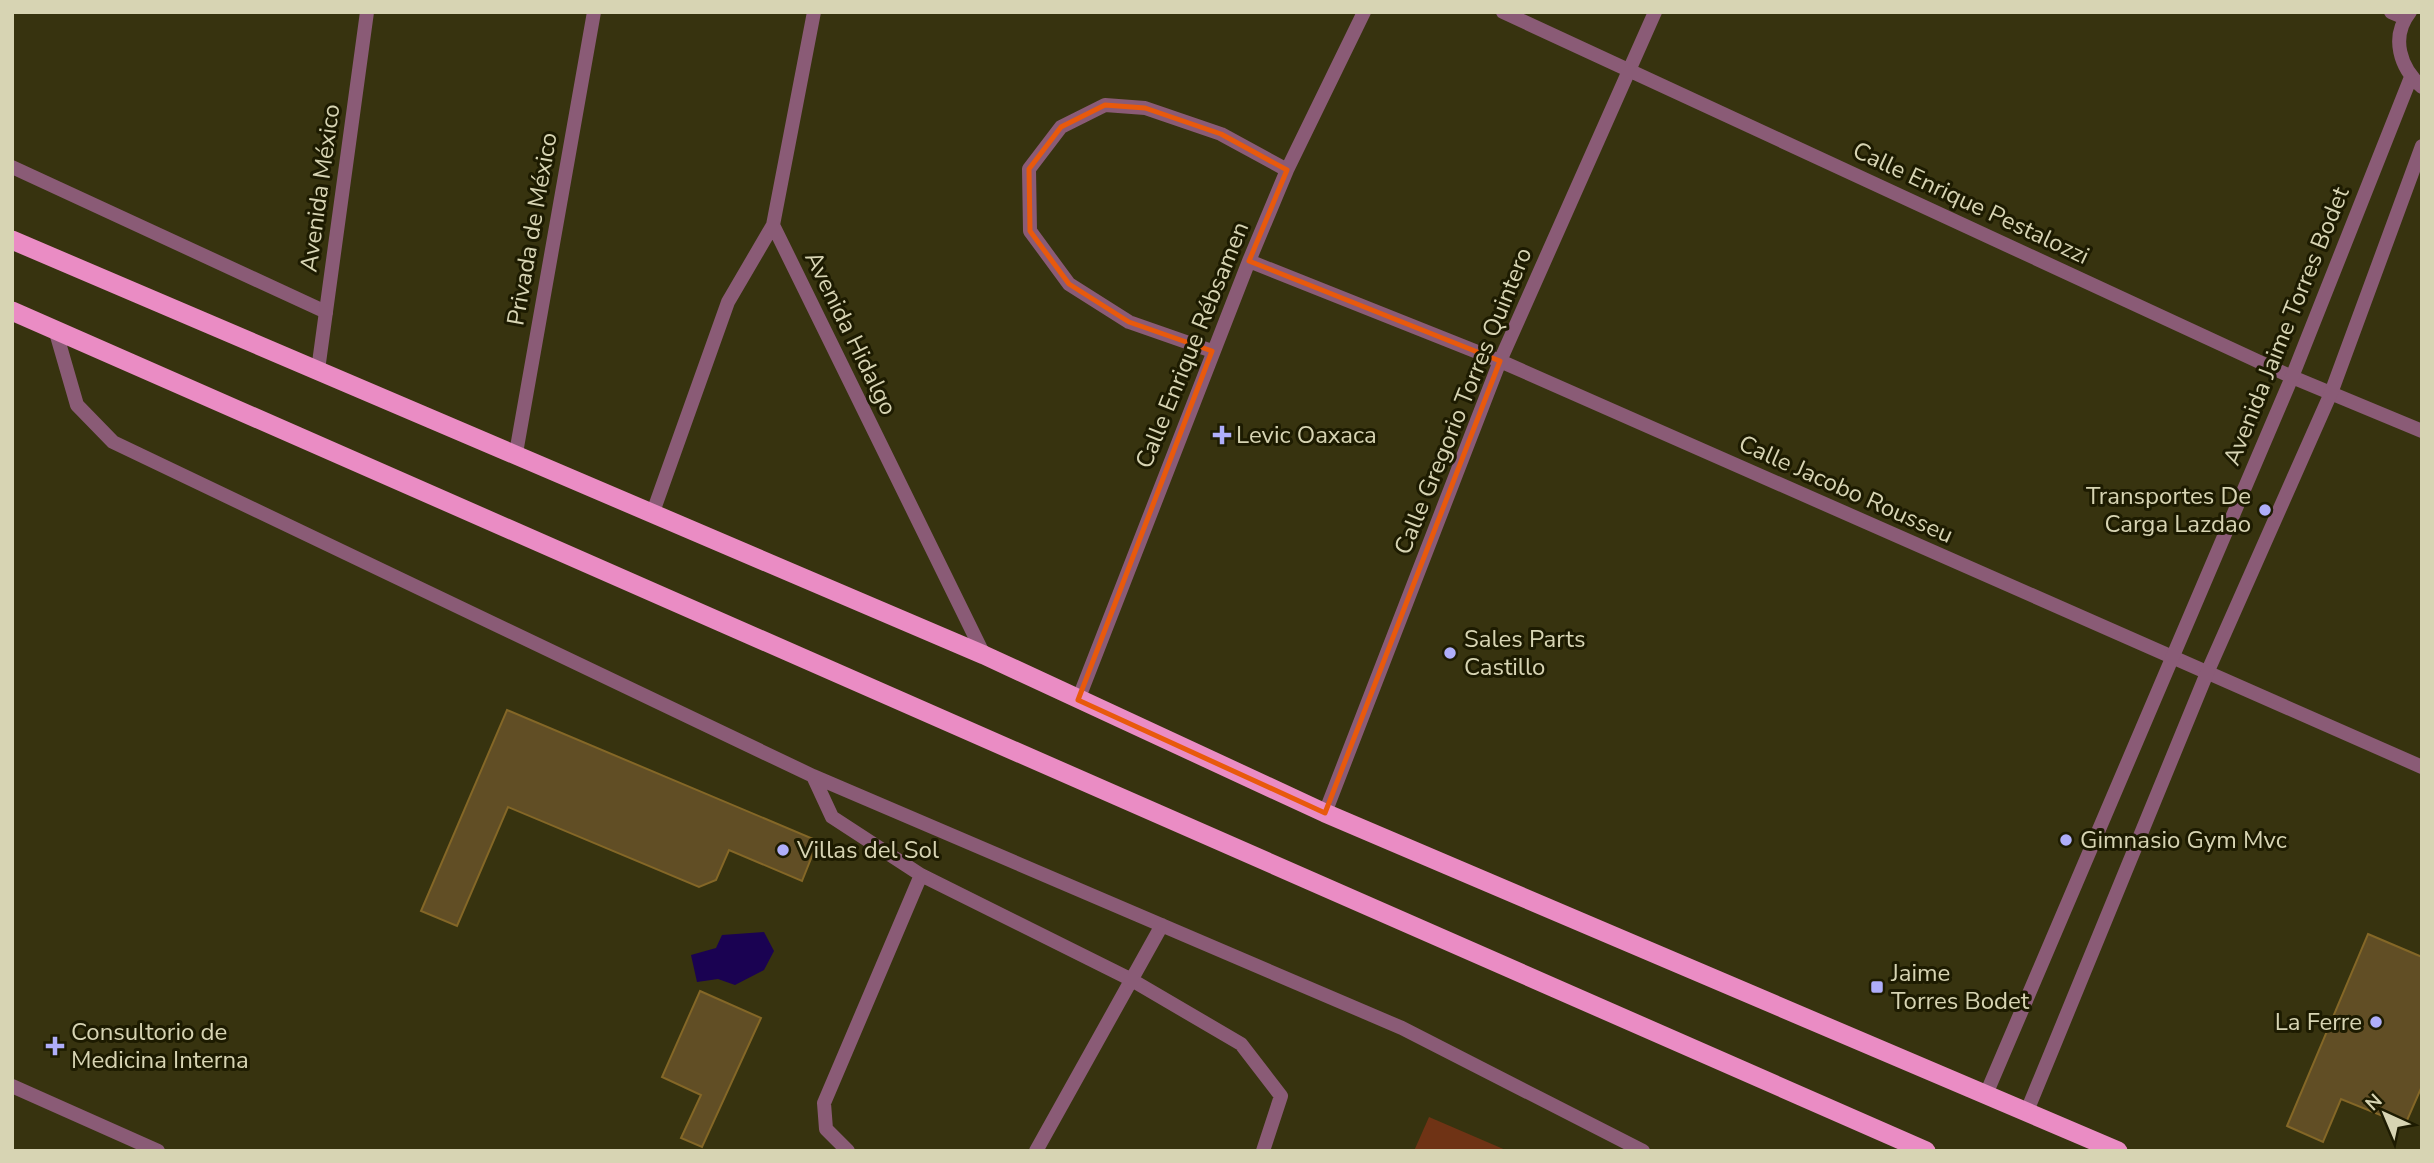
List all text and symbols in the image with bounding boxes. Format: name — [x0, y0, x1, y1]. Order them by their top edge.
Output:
street label: Avenida México — [292, 102, 348, 274]
street label: Privada de México — [499, 130, 565, 328]
street label: Calle Enrique Pestalozzi — [1847, 134, 2095, 272]
street label: Avenida Jaime Torres Bodet — [2215, 181, 2357, 470]
street label: Calle Enrique Rébsamen — [1128, 217, 1256, 473]
street label: Calle Gregorio Torres Quintero — [1387, 243, 1539, 559]
street label: Avenida Hidalgo — [797, 246, 905, 420]
place label: Levic Oaxaca — [1236, 419, 1377, 451]
marker: Levic Oaxaca — [1214, 427, 1230, 443]
street label: Calle Jacobo Rousseu — [1734, 427, 1958, 551]
place label: Transportes De Carga Lazdao — [2086, 480, 2251, 540]
marker: Transportes De Carga Lazdao — [2257, 502, 2273, 518]
place label: Sales Parts Castillo — [1464, 623, 1585, 683]
marker: Sales Parts Castillo — [1442, 645, 1458, 661]
place label: Gimnasio Gym Mvc — [2080, 824, 2287, 856]
marker: Gimnasio Gym Mvc — [2058, 832, 2074, 848]
place label: Villas del Sol — [796, 834, 939, 866]
marker: Villas del Sol — [775, 842, 791, 858]
place label: Jaime Torres Bodet — [1890, 957, 2030, 1017]
marker: Jaime Torres Bodet — [1869, 979, 1885, 995]
place label: La Ferre — [2275, 1006, 2362, 1038]
marker: La Ferre — [2368, 1014, 2384, 1030]
place label: Consultorio de Medicina Interna — [71, 1016, 249, 1076]
marker: Consultorio de Medicina Interna — [45, 1036, 65, 1056]
north arrow — [2350, 1079, 2420, 1149]
text: N — [2360, 1088, 2388, 1117]

